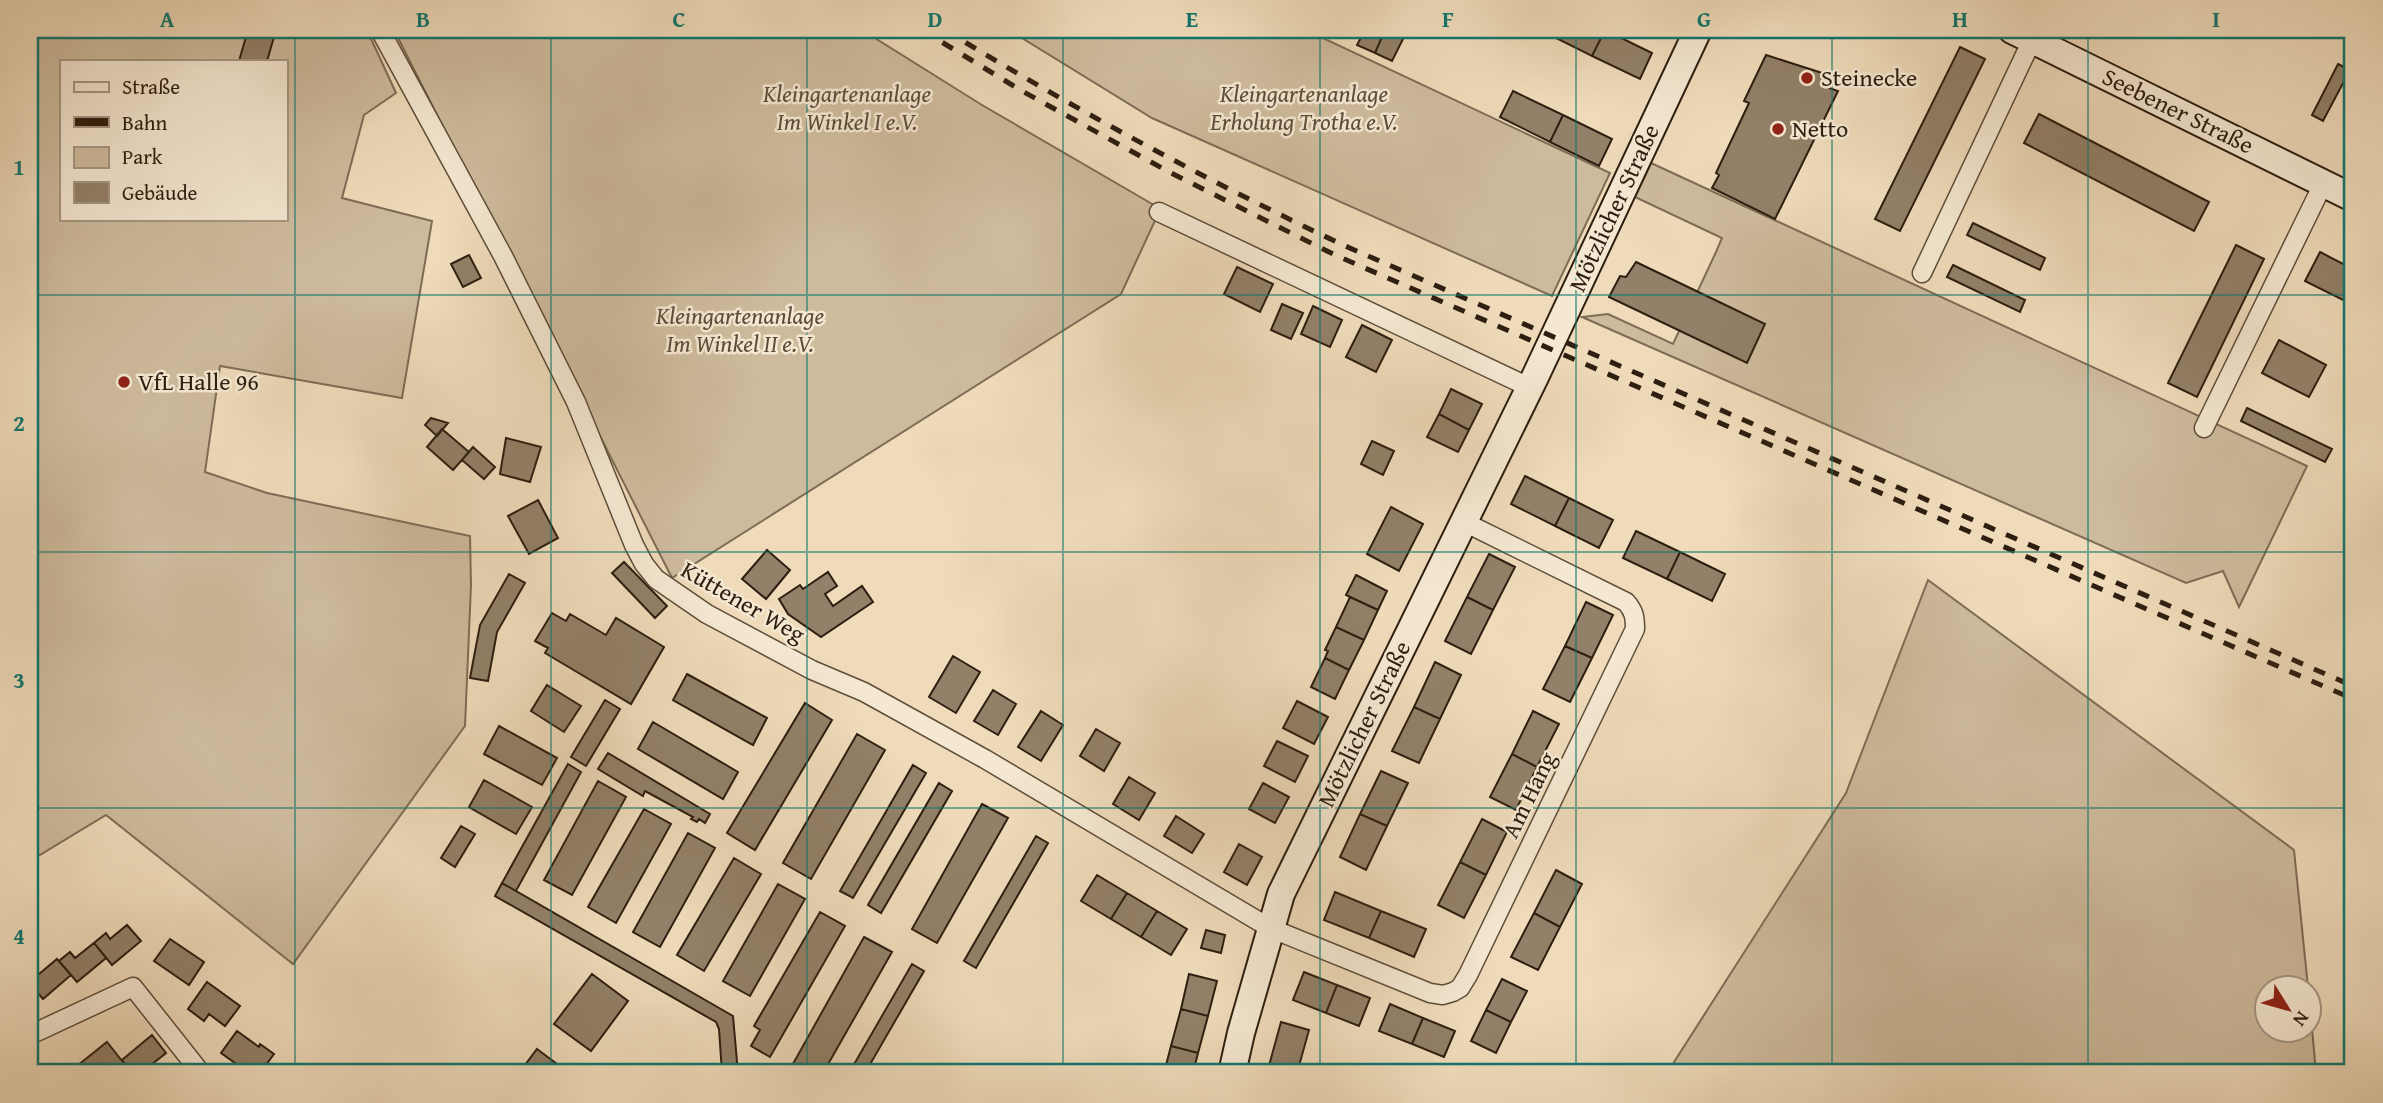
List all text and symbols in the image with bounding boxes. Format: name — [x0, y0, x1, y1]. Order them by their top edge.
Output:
text: A — [160, 2, 175, 35]
text: B — [416, 2, 430, 35]
text: C — [672, 2, 686, 35]
text: D — [928, 2, 943, 35]
text: E — [1186, 2, 1198, 35]
text: F — [1442, 2, 1454, 35]
text: G — [1697, 2, 1711, 35]
text: H — [1952, 2, 1968, 35]
text: I — [2212, 2, 2220, 35]
street label: Seebener Straße — [2097, 59, 2260, 162]
legend — [60, 60, 287, 220]
place label: Steinecke — [1821, 60, 1917, 95]
marker: Steinecke — [1799, 70, 1815, 86]
text: Straße — [122, 71, 180, 102]
park label: Kleingartenanlage Im Winkel I e.V. — [762, 76, 931, 139]
park label: Kleingartenanlage Erholung Trotha e.V. — [1209, 76, 1398, 139]
text: Bahn — [122, 107, 168, 138]
place label: Netto — [1792, 111, 1848, 146]
street label: Mötzlicher Straße — [1559, 118, 1668, 297]
marker: Netto — [1770, 121, 1786, 137]
text: Park — [122, 141, 163, 172]
text: 1 — [13, 150, 25, 183]
text: Gebäude — [122, 177, 198, 208]
park label: Kleingartenanlage Im Winkel II e.V. — [655, 298, 824, 361]
place label: VfL Halle 96 — [138, 364, 259, 399]
marker: VfL Halle 96 — [116, 374, 132, 390]
text: 2 — [13, 406, 25, 439]
street label: Küttener Weg — [675, 552, 812, 651]
street label: Mötzlicher Straße — [1308, 635, 1419, 813]
text: 3 — [13, 663, 25, 696]
street label: Am Hang — [1493, 746, 1564, 844]
text: 4 — [13, 919, 25, 952]
north arrow — [2254, 974, 2324, 1044]
text: N — [2286, 1006, 2317, 1033]

